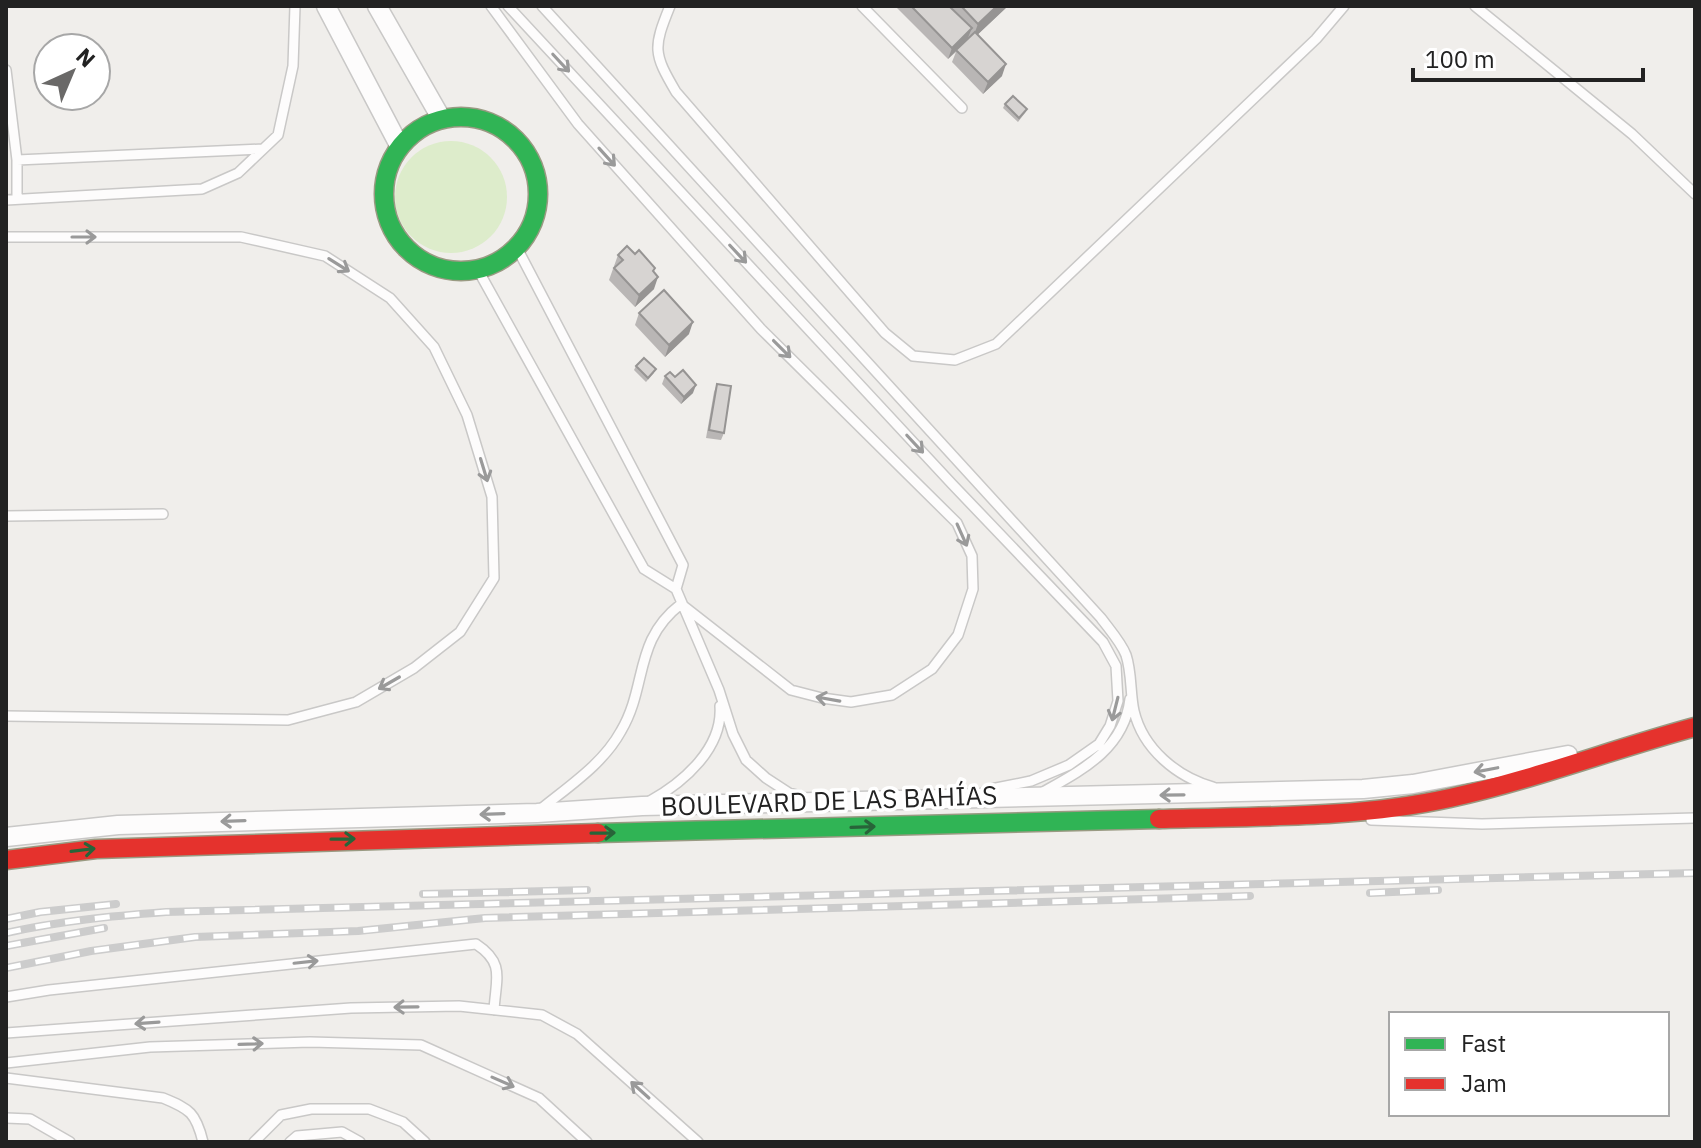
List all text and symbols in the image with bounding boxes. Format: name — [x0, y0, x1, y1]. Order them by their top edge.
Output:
north arrow — [32, 32, 112, 112]
scale bar — [1413, 32, 1643, 82]
text: N — [70, 41, 102, 73]
text: 100 m — [1425, 43, 1495, 75]
one-way arrow — [551, 53, 570, 73]
one-way arrow — [597, 146, 615, 166]
one-way arrow — [70, 229, 97, 245]
one-way arrow — [728, 243, 746, 263]
one-way arrow — [327, 258, 350, 274]
one-way arrow — [772, 339, 791, 358]
one-way arrow — [905, 434, 924, 454]
one-way arrow — [477, 457, 492, 483]
one-way arrow — [955, 522, 970, 546]
one-way arrow — [378, 675, 401, 691]
one-way arrow — [816, 690, 841, 705]
one-way arrow — [1106, 695, 1121, 721]
one-way arrow — [1474, 764, 1500, 779]
street label: BOULEVARD DE LAS BAHÍAS — [660, 777, 998, 823]
one-way arrow — [1159, 787, 1186, 802]
one-way arrow — [479, 807, 506, 822]
one-way arrow — [220, 814, 247, 829]
one-way arrow — [849, 819, 876, 834]
one-way arrow — [589, 826, 616, 841]
one-way arrow — [329, 832, 356, 847]
one-way arrow — [69, 843, 96, 858]
one-way arrow — [292, 954, 319, 969]
one-way arrow — [393, 999, 420, 1015]
legend — [1389, 1012, 1669, 1116]
one-way arrow — [134, 1016, 161, 1031]
text: Fast — [1461, 1027, 1506, 1059]
one-way arrow — [237, 1037, 264, 1052]
text: Jam — [1461, 1067, 1507, 1099]
one-way arrow — [491, 1075, 515, 1090]
one-way arrow — [630, 1081, 650, 1099]

